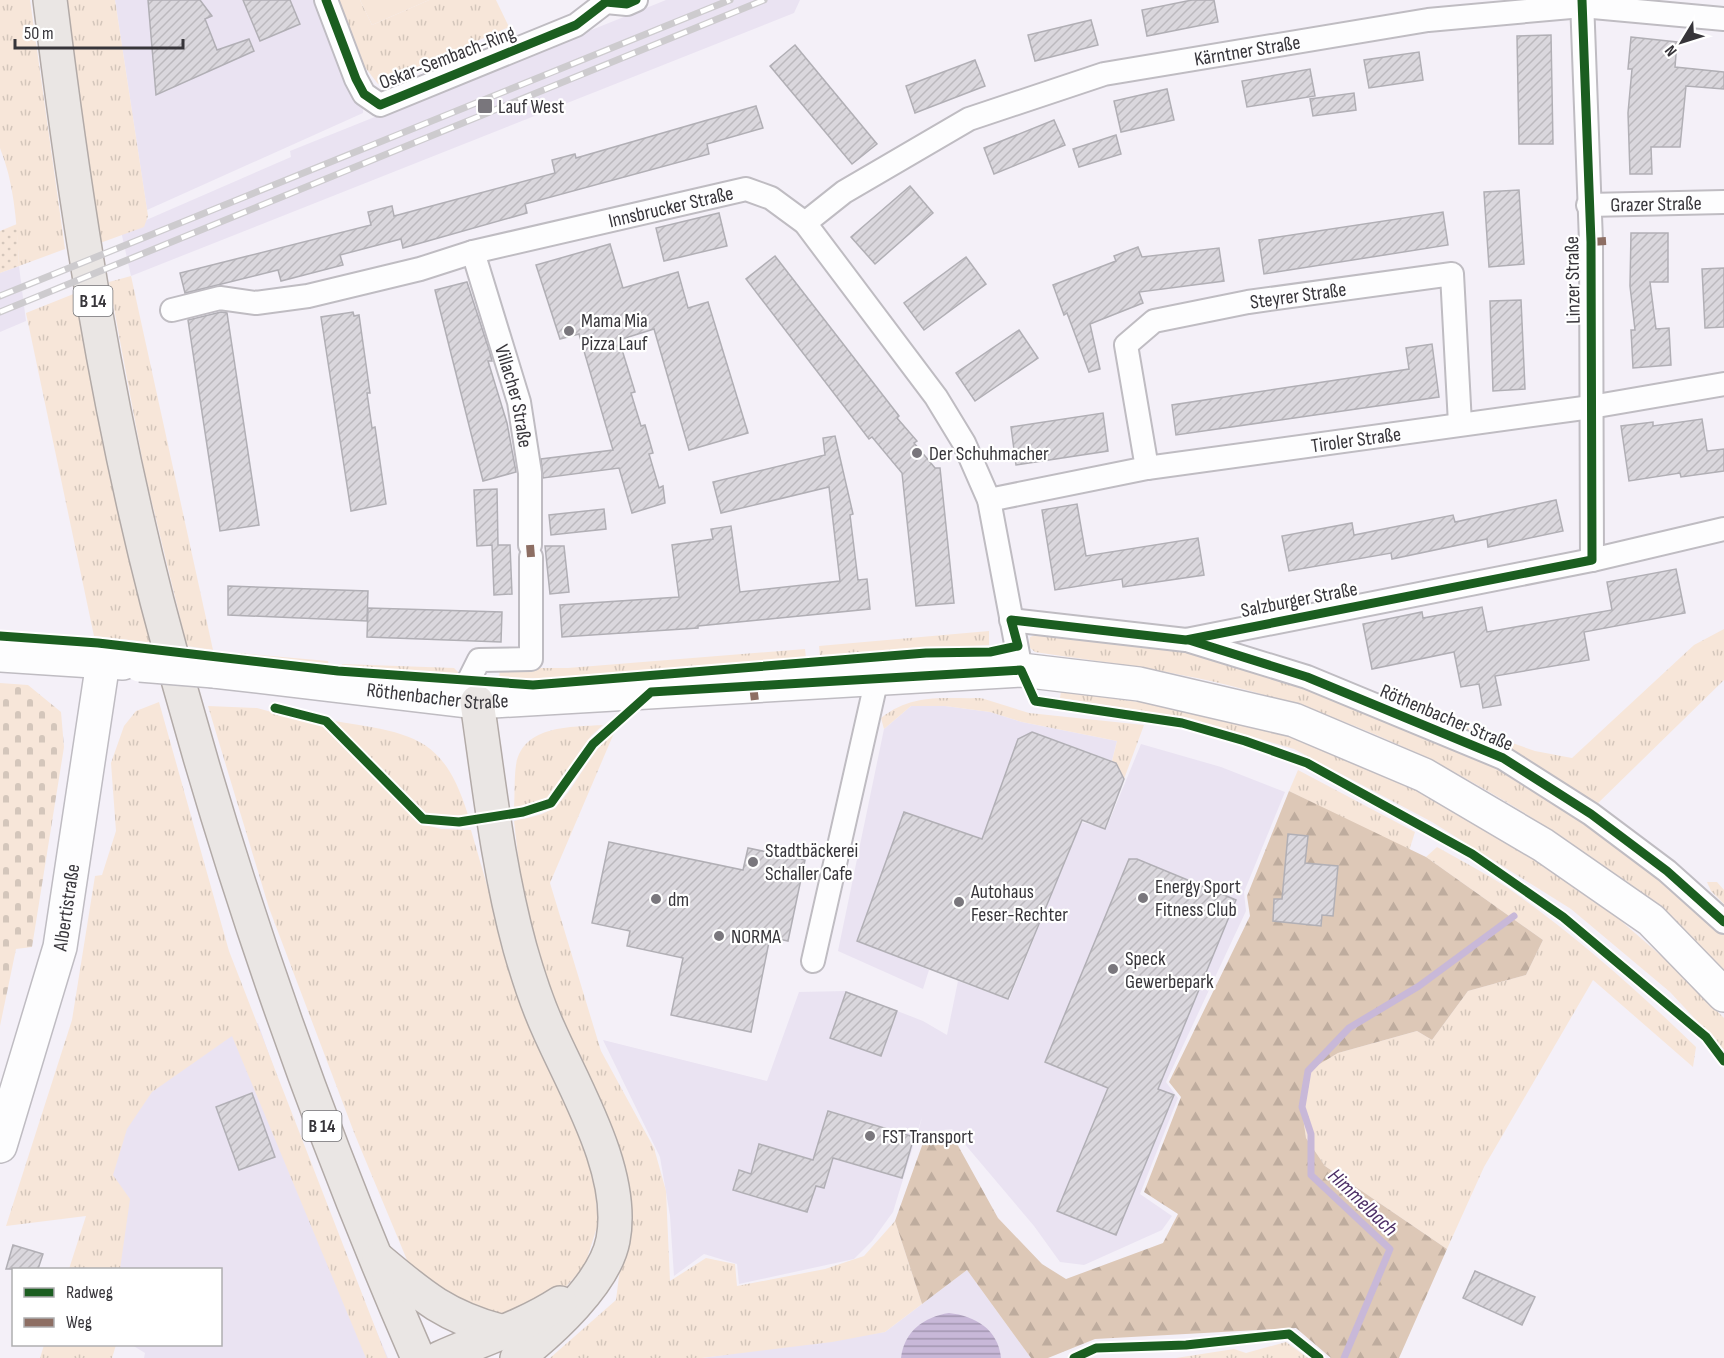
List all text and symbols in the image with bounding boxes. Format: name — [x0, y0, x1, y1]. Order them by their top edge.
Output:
scale bar — [15, 12, 183, 50]
north arrow — [1652, 12, 1712, 72]
street label: Oskar-Sembach-Ring — [376, 21, 519, 95]
text: 50 m — [24, 23, 54, 44]
street label: Kärntner Straße — [1193, 30, 1302, 72]
text: N — [1661, 41, 1681, 60]
place label: Lauf West — [498, 95, 564, 119]
marker: Lauf West — [476, 97, 494, 115]
street label: Innsbrucker Straße — [606, 181, 736, 233]
street label: Grazer Straße — [1610, 191, 1702, 218]
street label: Linzer Straße — [1560, 236, 1586, 324]
street label: Steyrer Straße — [1249, 278, 1348, 315]
road number: B 14 — [74, 286, 112, 316]
place label: Mama Mia Pizza Lauf — [581, 309, 648, 356]
marker: Mama Mia Pizza Lauf — [562, 324, 576, 338]
street label: Villacher Straße — [489, 342, 537, 449]
street label: Tiroler Straße — [1309, 422, 1402, 458]
place label: Der Schuhmacher — [929, 442, 1049, 466]
marker: Der Schuhmacher — [910, 446, 924, 460]
street label: Salzburger Straße — [1239, 577, 1359, 623]
street label: Röthenbacher Straße — [365, 678, 509, 715]
street label: Röthenbacher Straße — [1376, 679, 1517, 757]
place label: Stadtbäckerei Schaller Cafe — [765, 839, 858, 886]
marker: Stadtbäckerei Schaller Cafe — [746, 855, 760, 869]
street label: Albertistraße — [48, 862, 85, 954]
place label: Energy Sport Fitness Club — [1155, 875, 1241, 922]
place label: Autohaus Feser-Rechter — [970, 880, 1068, 927]
place label: dm — [668, 888, 689, 912]
marker: Energy Sport Fitness Club — [1136, 891, 1150, 905]
marker: dm — [649, 892, 663, 906]
marker: Autohaus Feser-Rechter — [952, 895, 966, 909]
place label: NORMA — [731, 925, 781, 949]
marker: NORMA — [712, 929, 726, 943]
place label: Speck Gewerbepark — [1125, 947, 1214, 994]
marker: Speck Gewerbepark — [1106, 962, 1120, 976]
road number: B 14 — [302, 1111, 342, 1141]
place label: FST Transport — [882, 1125, 973, 1149]
marker: FST Transport — [863, 1129, 877, 1143]
water label: Himmelbach — [1323, 1163, 1403, 1242]
legend — [12, 1268, 222, 1346]
text: Radweg — [66, 1282, 113, 1303]
text: Weg — [66, 1312, 92, 1333]

